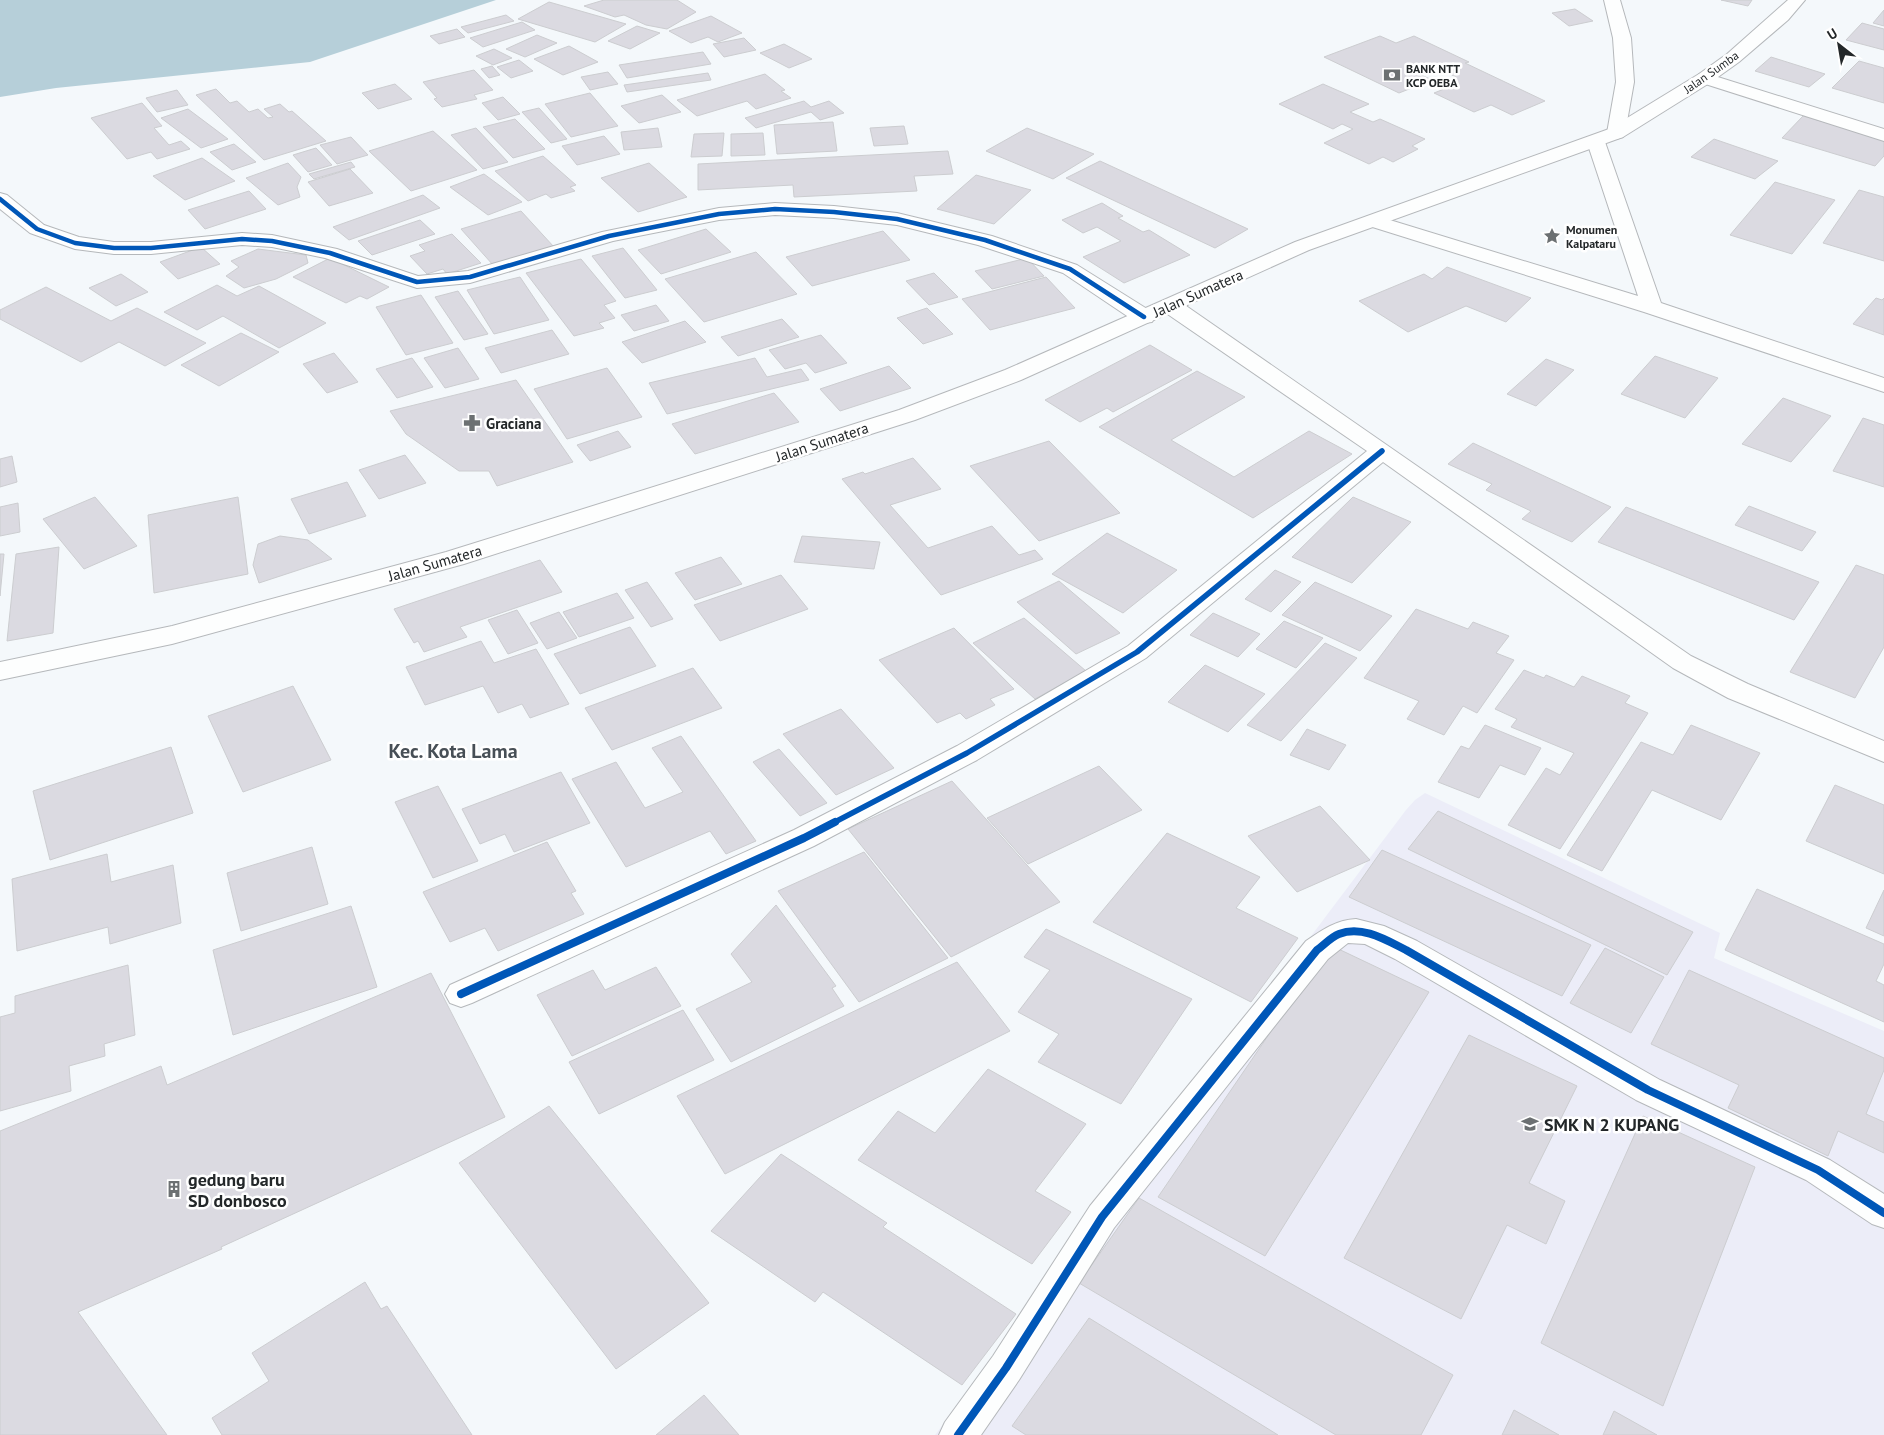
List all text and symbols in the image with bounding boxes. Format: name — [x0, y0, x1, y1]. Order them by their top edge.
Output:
north arrow — [1814, 20, 1864, 70]
text: U — [1824, 24, 1841, 44]
street label: Jalan Sumba — [1680, 48, 1741, 97]
place label: BANK NTT KCP OEBA — [1406, 61, 1460, 90]
bank icon: BANK NTT KCP OEBA — [1382, 65, 1402, 85]
place label: Monumen Kalpataru — [1566, 222, 1617, 251]
place icon: Monumen Kalpataru — [1542, 226, 1562, 246]
street label: Jalan Sumatera — [1149, 265, 1246, 322]
pharmacy icon: Graciana — [462, 413, 482, 433]
place label: Graciana — [486, 414, 541, 433]
street label: Jalan Sumatera — [772, 418, 871, 466]
street label: Jalan Sumatera — [385, 541, 484, 586]
district label: Kec. Kota Lama — [388, 738, 518, 764]
place label: SMK N 2 KUPANG — [1544, 1113, 1679, 1136]
school or university icon: SMK N 2 KUPANG — [1520, 1114, 1540, 1134]
place label: gedung baru SD donbosco — [188, 1168, 287, 1212]
building icon: gedung baru SD donbosco — [164, 1179, 184, 1199]

